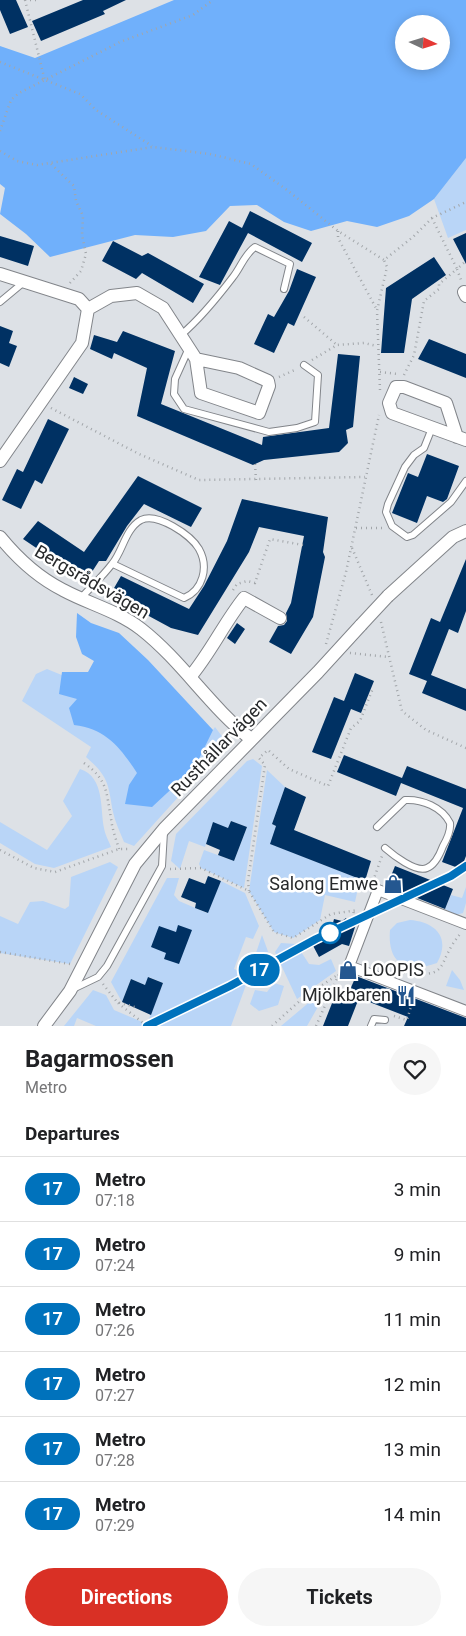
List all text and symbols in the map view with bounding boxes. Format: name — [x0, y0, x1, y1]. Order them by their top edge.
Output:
north arrow — [395, 15, 450, 70]
map controls — [395, 15, 450, 70]
street label: Bergsrådsvägen — [31, 540, 153, 623]
street label: Rusthållarvägen — [166, 693, 271, 800]
place label: Salong Emwe — [269, 873, 378, 894]
shop icon: Salong Emwe — [382, 873, 404, 895]
unlabelled marker — [319, 922, 341, 944]
line badge: 17 — [236, 954, 282, 986]
text: 17 — [249, 959, 269, 980]
shop icon: LOOPIS — [337, 959, 359, 981]
place label: LOOPIS — [363, 959, 424, 980]
place label: Mjölkbaren — [302, 984, 391, 1005]
restaurant icon: Mjölkbaren — [395, 984, 417, 1006]
button: heart — [389, 1043, 441, 1095]
text: Bagarmossen — [25, 1045, 174, 1073]
text: Metro — [25, 1078, 67, 1097]
text: Departures — [25, 1122, 120, 1145]
text: Metro — [95, 1168, 146, 1191]
text: 17 — [42, 1178, 63, 1199]
text: 3 min — [394, 1178, 441, 1201]
text: 07:18 — [95, 1191, 135, 1210]
text: Metro — [95, 1233, 146, 1256]
text: 17 — [42, 1243, 63, 1264]
text: 9 min — [394, 1243, 441, 1266]
text: 07:24 — [95, 1256, 135, 1275]
text: Metro — [95, 1298, 146, 1321]
text: 17 — [42, 1308, 63, 1329]
text: 11 min — [383, 1308, 441, 1331]
text: 07:26 — [95, 1321, 135, 1340]
text: Metro — [95, 1363, 146, 1386]
text: 17 — [42, 1373, 63, 1394]
text: 12 min — [383, 1373, 441, 1396]
text: 07:27 — [95, 1386, 135, 1405]
text: Metro — [95, 1428, 146, 1451]
text: 17 — [42, 1438, 63, 1459]
text: 13 min — [383, 1438, 441, 1461]
text: 07:28 — [95, 1451, 135, 1470]
text: Metro — [95, 1493, 146, 1516]
text: 17 — [42, 1503, 63, 1524]
text: 14 min — [383, 1503, 441, 1526]
text: 07:29 — [95, 1516, 135, 1535]
button: Directions — [25, 1568, 228, 1626]
button: Tickets — [238, 1568, 441, 1626]

